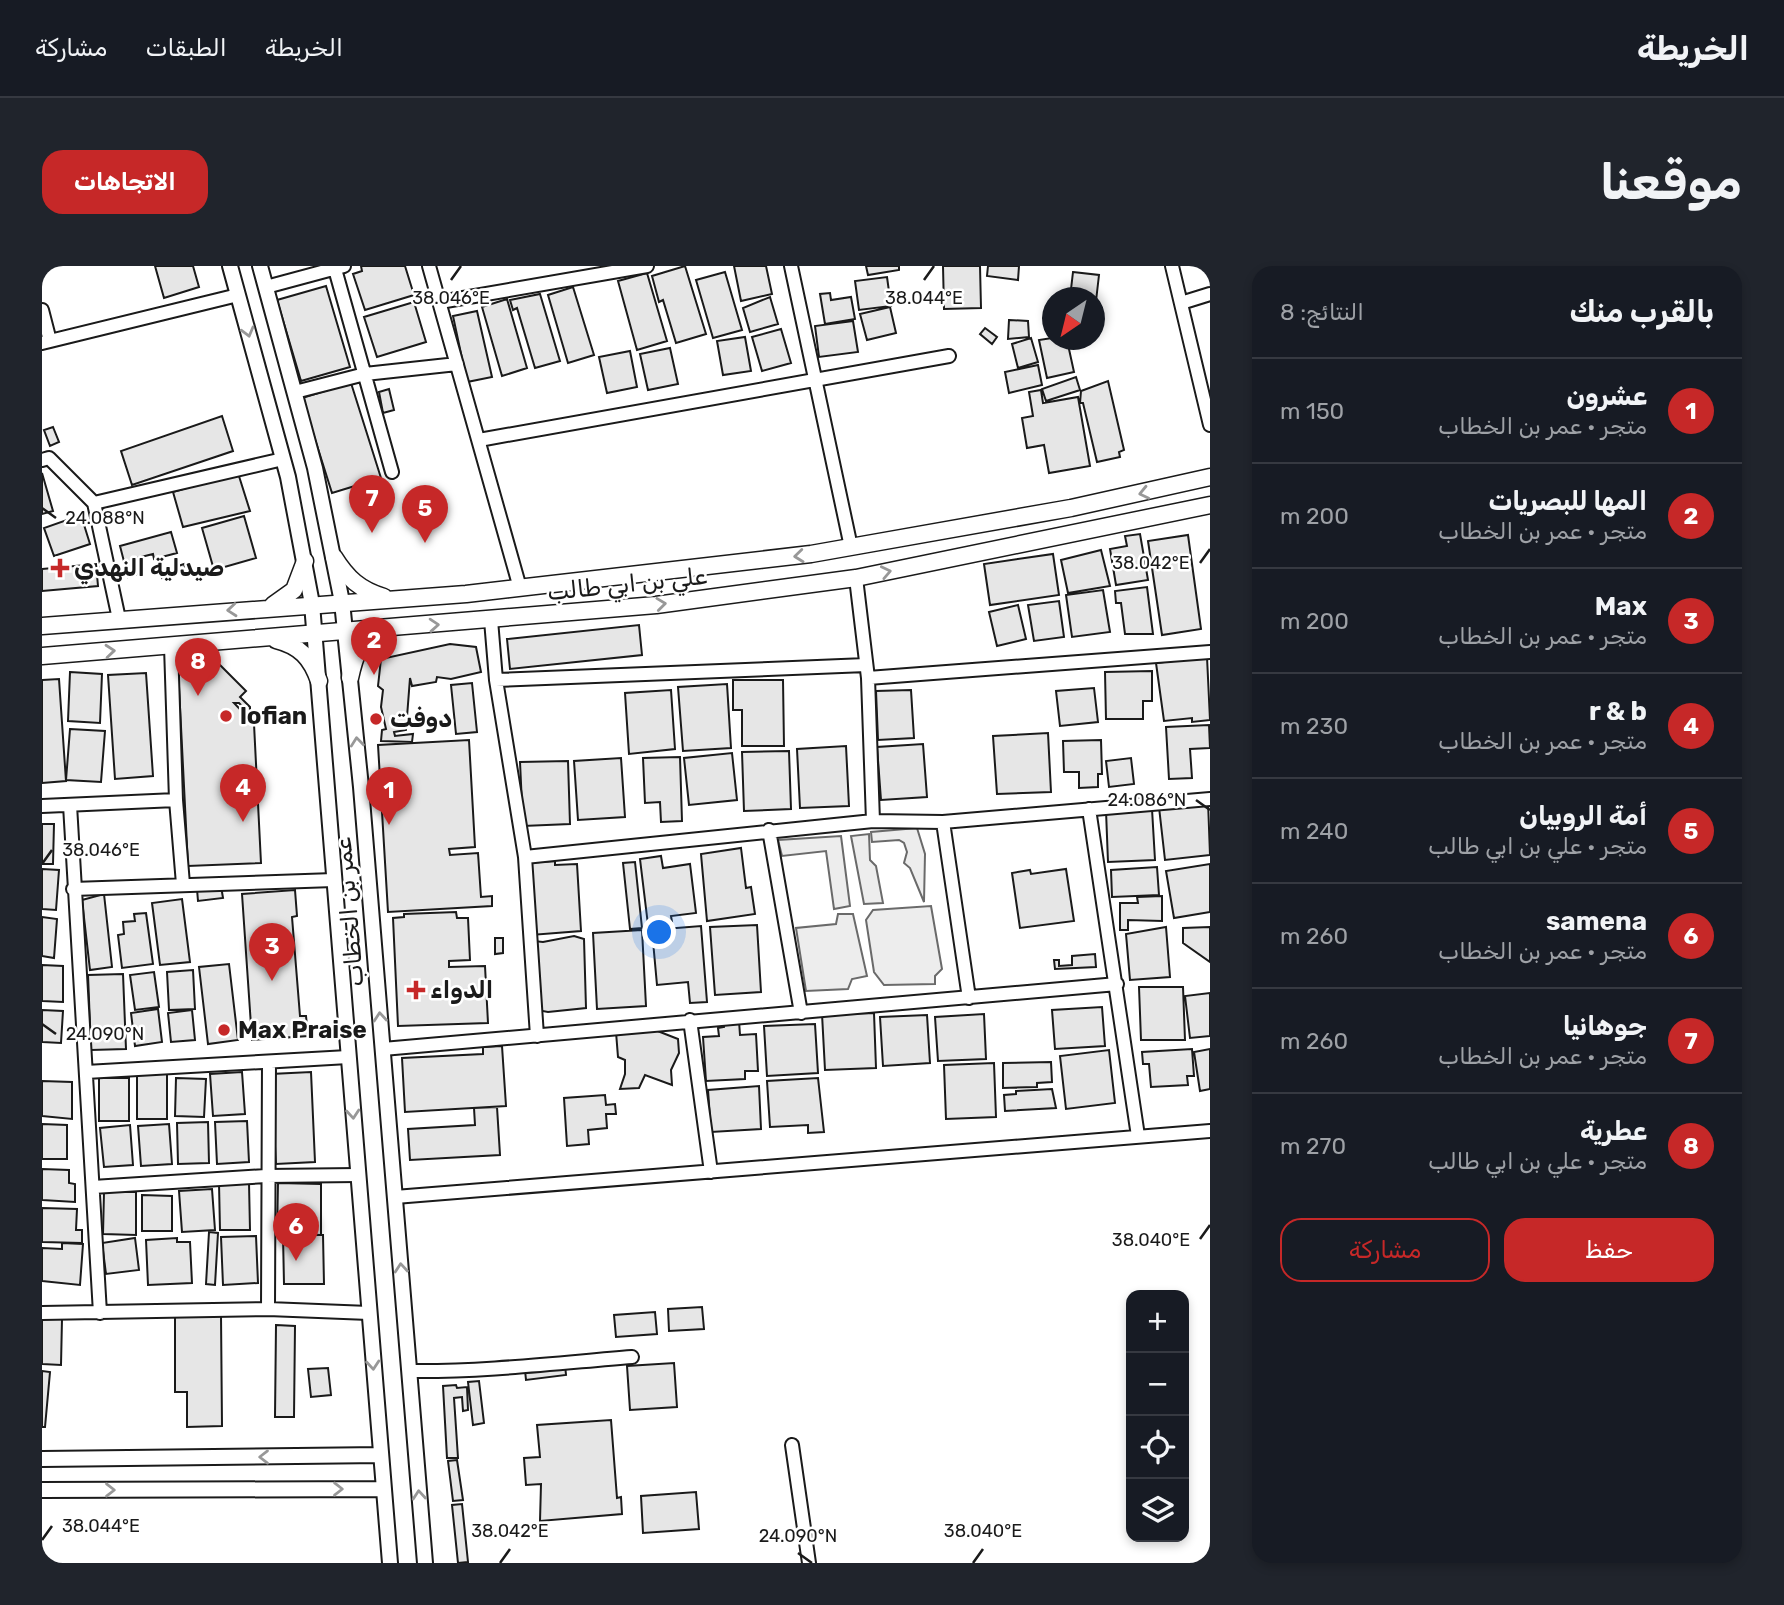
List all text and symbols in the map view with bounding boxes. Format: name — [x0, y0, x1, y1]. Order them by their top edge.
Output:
text: الخريطة — [1637, 29, 1749, 68]
text: مشاركة — [35, 34, 107, 62]
text: الطبقات — [145, 34, 227, 62]
text: الخريطة — [265, 34, 343, 62]
button: الاتجاهات — [42, 150, 208, 214]
text: موقعنا — [1600, 153, 1742, 211]
text: 38.046°E — [412, 287, 490, 309]
text: 38.044°E — [885, 287, 963, 309]
north arrow — [1042, 287, 1105, 350]
text: بالقرب منك — [1569, 294, 1714, 330]
text: النتائج: 8 — [1280, 298, 1364, 326]
one-way arrow — [240, 326, 254, 338]
text: عشرون — [1567, 381, 1647, 412]
text: 150 m — [1280, 397, 1344, 425]
text: 1 — [1685, 397, 1697, 425]
text: متجر · عمر بن الخطاب — [1438, 412, 1647, 440]
pin: 7 — [349, 475, 395, 533]
one-way arrow — [1138, 484, 1150, 499]
pin: 5 — [402, 485, 448, 543]
text: المها للبصريات — [1488, 486, 1647, 517]
text: 200 m — [1280, 502, 1349, 530]
text: 2 — [1684, 502, 1698, 530]
text: 24.088°N — [65, 507, 145, 529]
text: متجر · عمر بن الخطاب — [1438, 517, 1647, 545]
one-way arrow — [794, 548, 805, 563]
text: 38.042°E — [1112, 552, 1190, 574]
place label: صيدلية النهدي — [74, 554, 224, 585]
marker: صيدلية النهدي — [52, 560, 68, 576]
street label: علي بن ابي طالب — [546, 562, 709, 610]
one-way arrow — [880, 565, 892, 580]
text: Max — [1595, 591, 1647, 622]
one-way arrow — [655, 597, 667, 612]
one-way arrow — [226, 602, 237, 617]
text: 200 m — [1280, 607, 1349, 635]
text: 3 — [1683, 607, 1699, 635]
pin: 2 — [351, 617, 397, 675]
one-way arrow — [429, 617, 440, 632]
text: متجر · عمر بن الخطاب — [1438, 622, 1647, 650]
pin: 8 — [175, 638, 221, 696]
one-way arrow — [105, 644, 116, 659]
text: r & b — [1589, 696, 1647, 727]
place label: lofian — [240, 702, 307, 730]
place label: دوفت — [390, 705, 452, 733]
marker: lofian — [218, 708, 234, 724]
marker: دوفت — [368, 711, 384, 727]
text: 230 m — [1280, 712, 1348, 740]
text: 4 — [1683, 712, 1699, 740]
text: متجر · عمر بن الخطاب — [1438, 727, 1647, 755]
one-way arrow — [350, 736, 365, 747]
pin: 4 — [220, 764, 266, 822]
pin: 1 — [366, 767, 412, 825]
text: 24.086°N — [1108, 789, 1186, 811]
text: أمة الروبيان — [1519, 801, 1647, 832]
text: 240 m — [1280, 817, 1348, 845]
text: 5 — [1684, 817, 1698, 845]
text: متجر · علي بن ابي طالب — [1428, 832, 1647, 860]
street label: عمر بن الخطاب — [329, 836, 369, 988]
text: 38.046°E — [62, 839, 140, 861]
text: samena — [1546, 906, 1647, 937]
your location — [642, 915, 676, 949]
text: 260 m — [1280, 922, 1348, 950]
text: 6 — [1684, 922, 1699, 950]
pin: 3 — [249, 923, 295, 981]
text: متجر · عمر بن الخطاب — [1438, 937, 1647, 965]
place label: الدواء — [430, 976, 493, 1004]
marker: الدواء — [408, 982, 424, 998]
one-way arrow — [373, 1011, 388, 1022]
text: جوهانيا — [1563, 1011, 1647, 1042]
place label: Max Praise — [238, 1016, 367, 1044]
marker: Max Praise — [216, 1022, 232, 1038]
text: 24.090°N — [66, 1023, 144, 1045]
text: 260 m — [1280, 1027, 1348, 1055]
text: 7 — [1684, 1027, 1698, 1055]
text: متجر · عمر بن الخطاب — [1438, 1042, 1647, 1070]
one-way arrow — [345, 1108, 360, 1119]
text: عطرية — [1580, 1116, 1647, 1147]
text: 270 m — [1280, 1132, 1346, 1160]
text: 8 — [1683, 1132, 1699, 1160]
text: متجر · علي بن ابي طالب — [1428, 1147, 1647, 1175]
pin: 6 — [273, 1203, 319, 1261]
button: مشاركة — [1280, 1218, 1490, 1282]
button: حفظ — [1504, 1218, 1714, 1282]
text: 38.040°E — [1112, 1229, 1190, 1251]
one-way arrow — [394, 1262, 409, 1273]
map controls — [1126, 1290, 1189, 1542]
button: + — [1126, 1290, 1189, 1353]
button: − — [1126, 1353, 1189, 1416]
one-way arrow — [365, 1360, 380, 1371]
button: locate — [1126, 1416, 1189, 1479]
one-way arrow — [258, 1449, 269, 1465]
button: layers — [1126, 1479, 1189, 1542]
one-way arrow — [105, 1482, 116, 1498]
one-way arrow — [332, 1482, 343, 1497]
one-way arrow — [412, 1489, 427, 1500]
text: 38.044°E — [62, 1515, 140, 1537]
text: 38.042°E — [471, 1520, 549, 1542]
text: 38.040°E — [944, 1520, 1022, 1542]
text: 24.090°N — [759, 1525, 837, 1547]

